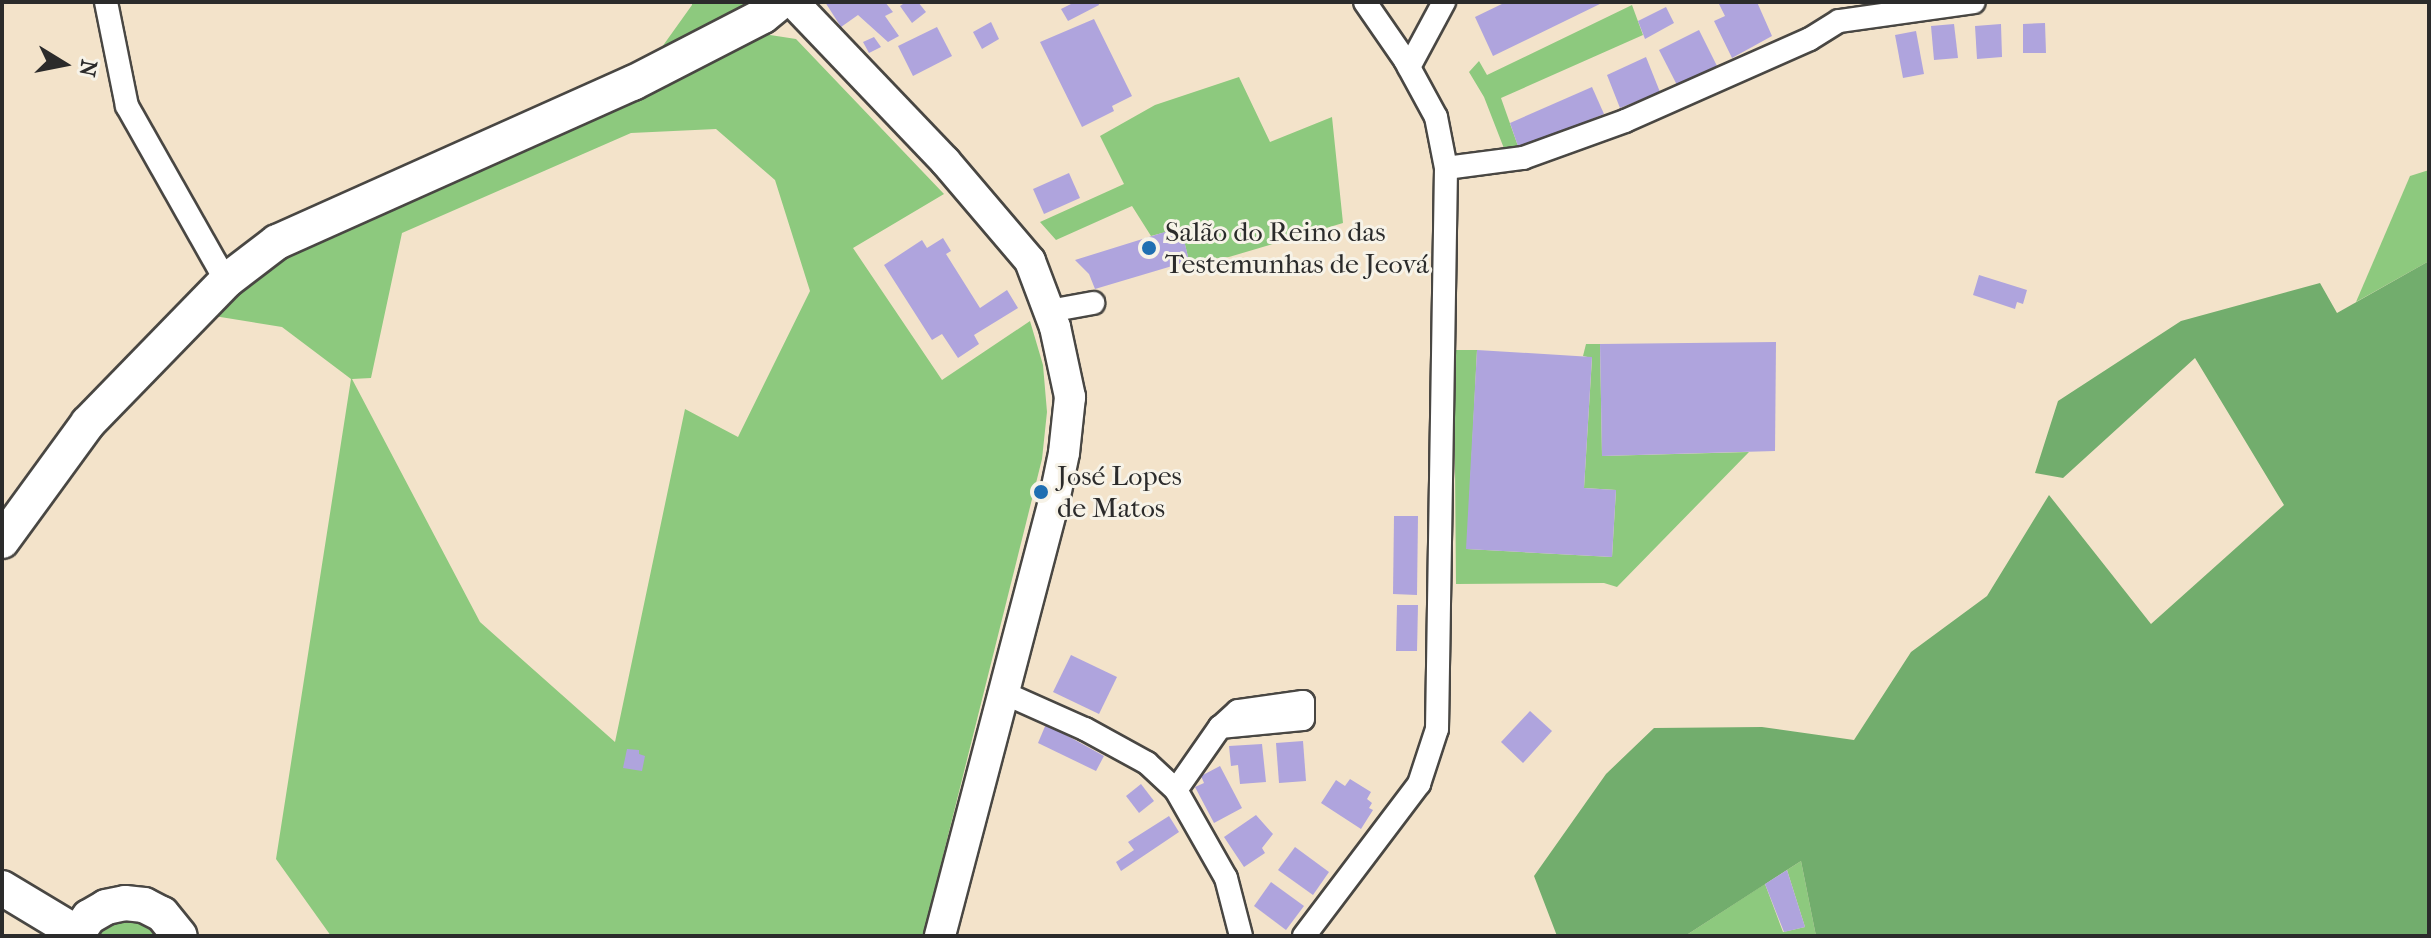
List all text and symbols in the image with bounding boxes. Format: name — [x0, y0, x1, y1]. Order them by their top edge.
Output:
north arrow — [24, 24, 104, 104]
text: N — [73, 58, 102, 79]
place label: Salão do Reino das Testemunhas de Jeová — [1165, 215, 1429, 281]
marker: Salão do Reino das Testemunhas de Jeová — [1140, 239, 1158, 257]
place label: José Lopes de Matos — [1057, 459, 1182, 525]
marker: José Lopes de Matos — [1032, 483, 1050, 501]

